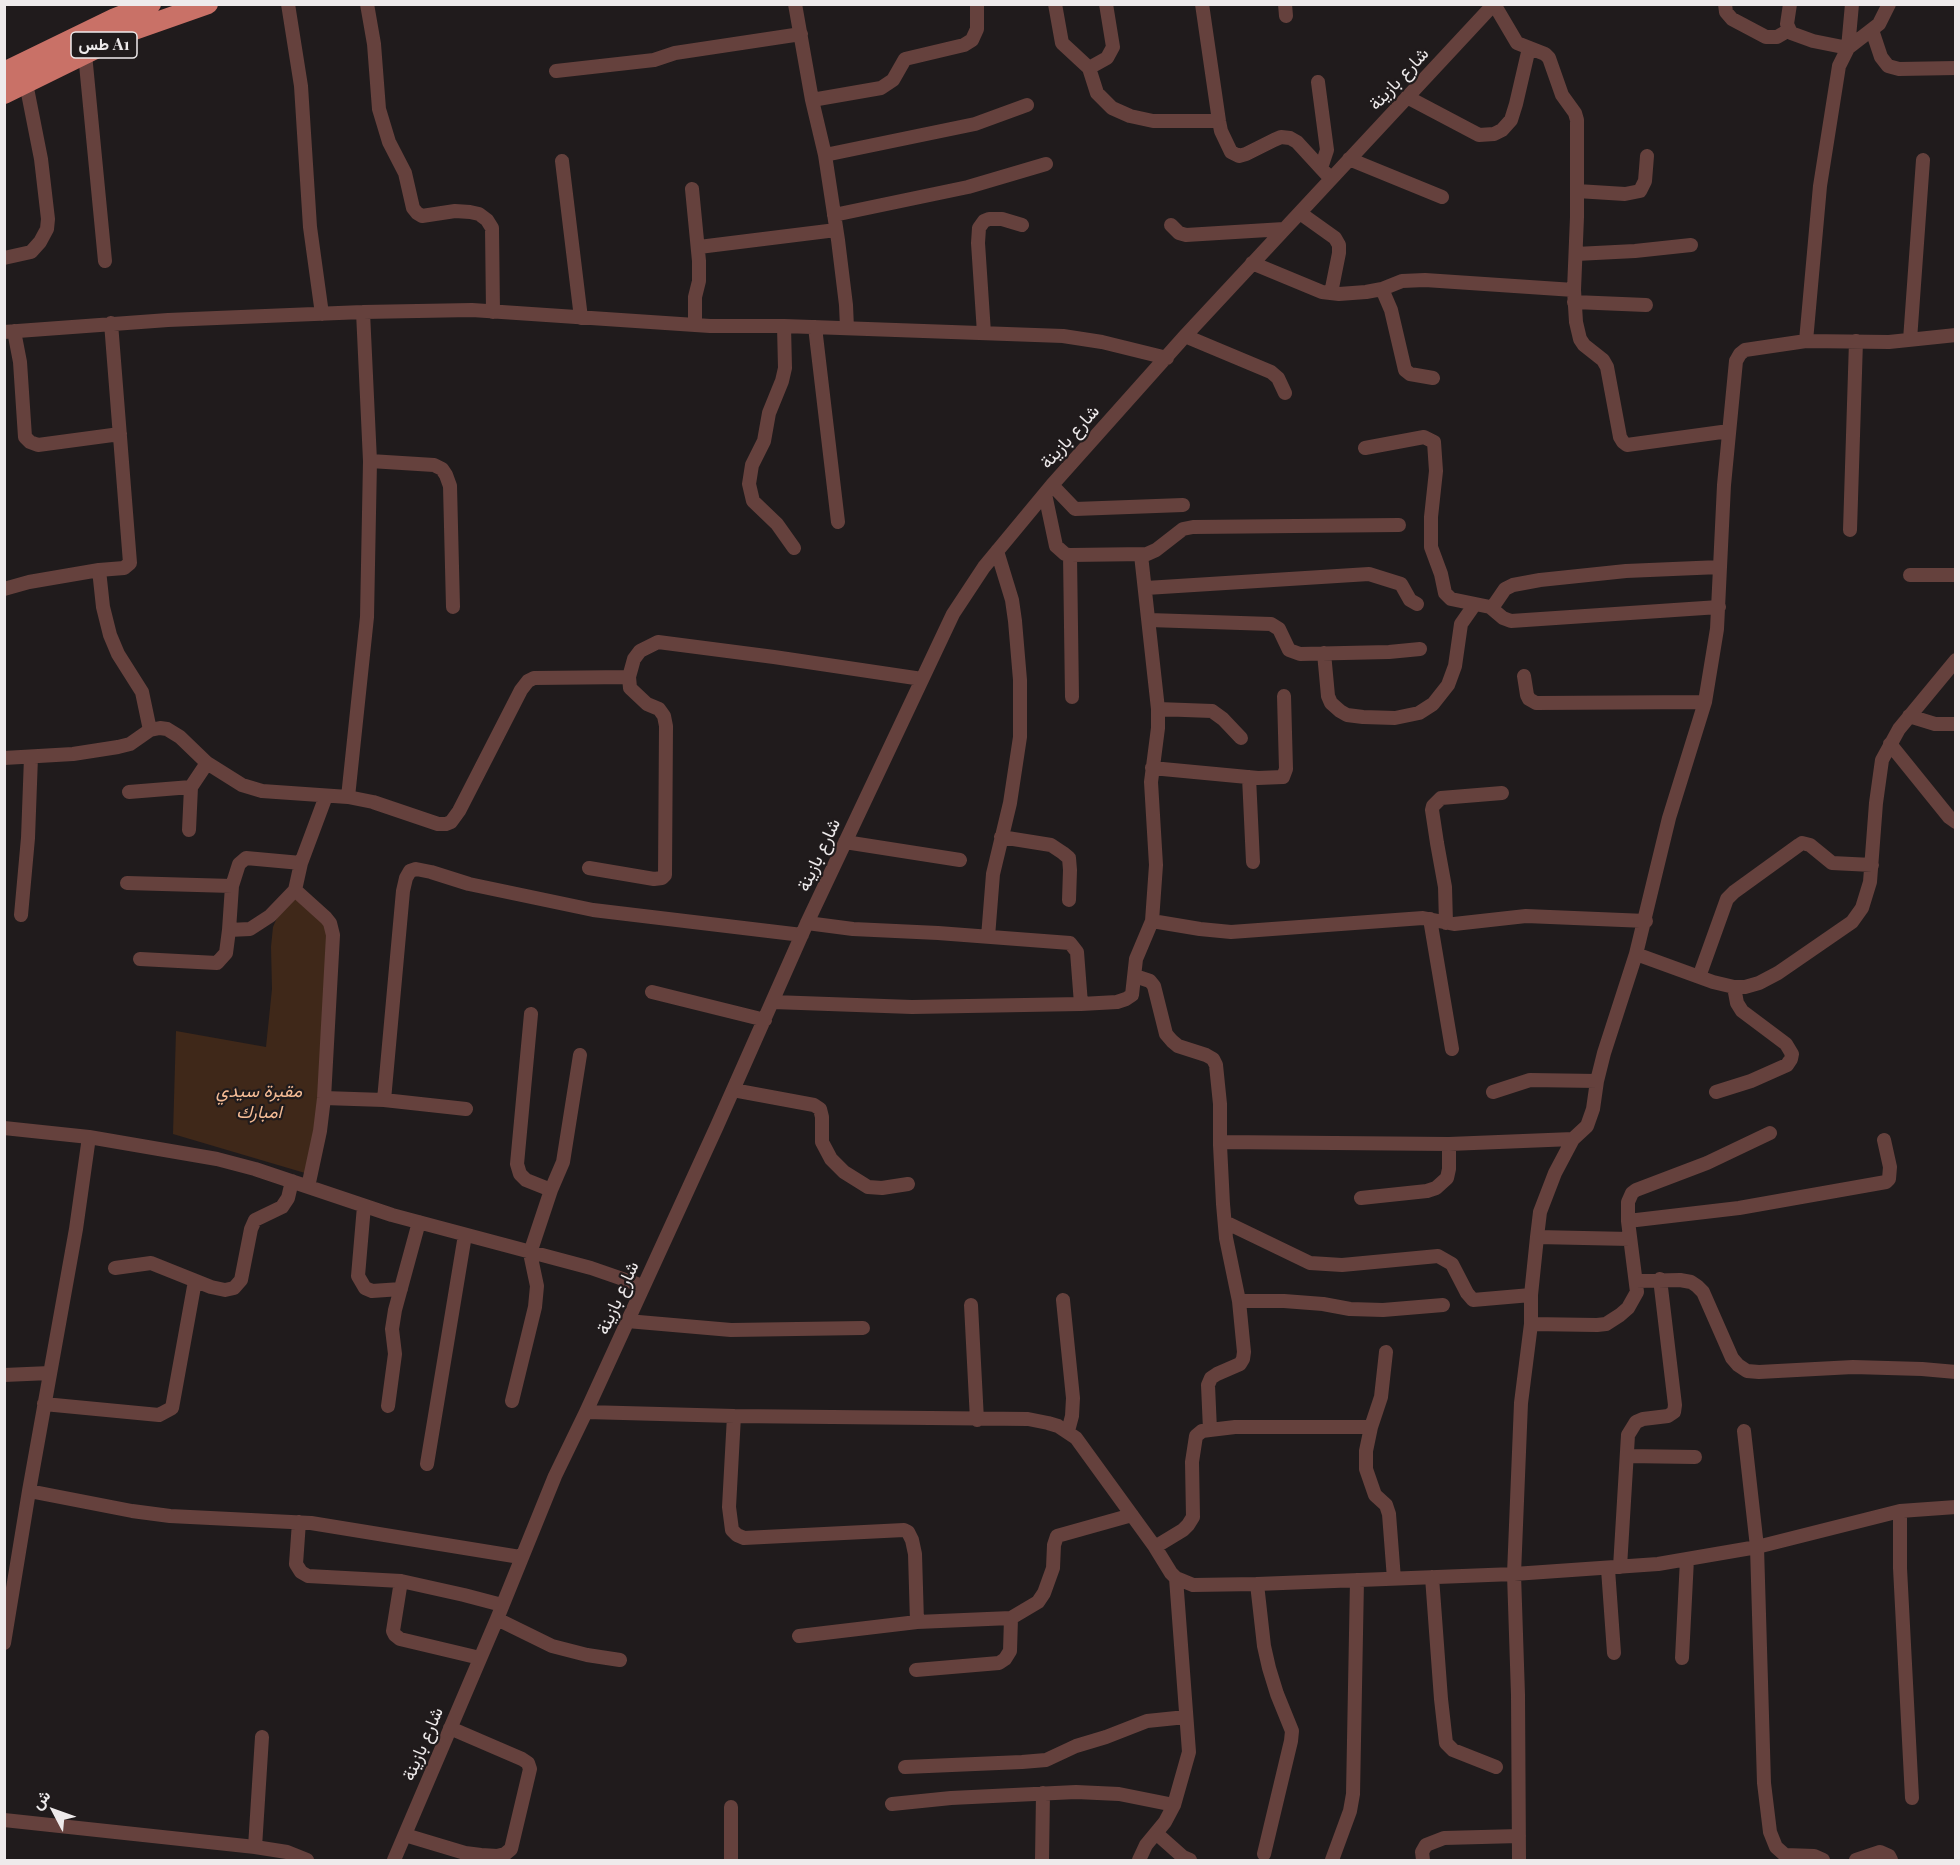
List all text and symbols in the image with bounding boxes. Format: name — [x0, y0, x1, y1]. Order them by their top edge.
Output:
road number: طس A1 — [71, 32, 137, 58]
street label: شارع بازينة — [1365, 43, 1433, 115]
street label: شارع بازينة — [1036, 401, 1104, 473]
street label: شارع بازينة — [793, 815, 845, 895]
park label: مقبرة سيدي امبارك — [216, 1080, 302, 1122]
street label: شارع بازينة — [592, 1258, 644, 1338]
street label: شارع بازينة — [398, 1704, 448, 1784]
north arrow — [24, 1781, 84, 1841]
text: ش — [26, 1785, 54, 1813]

